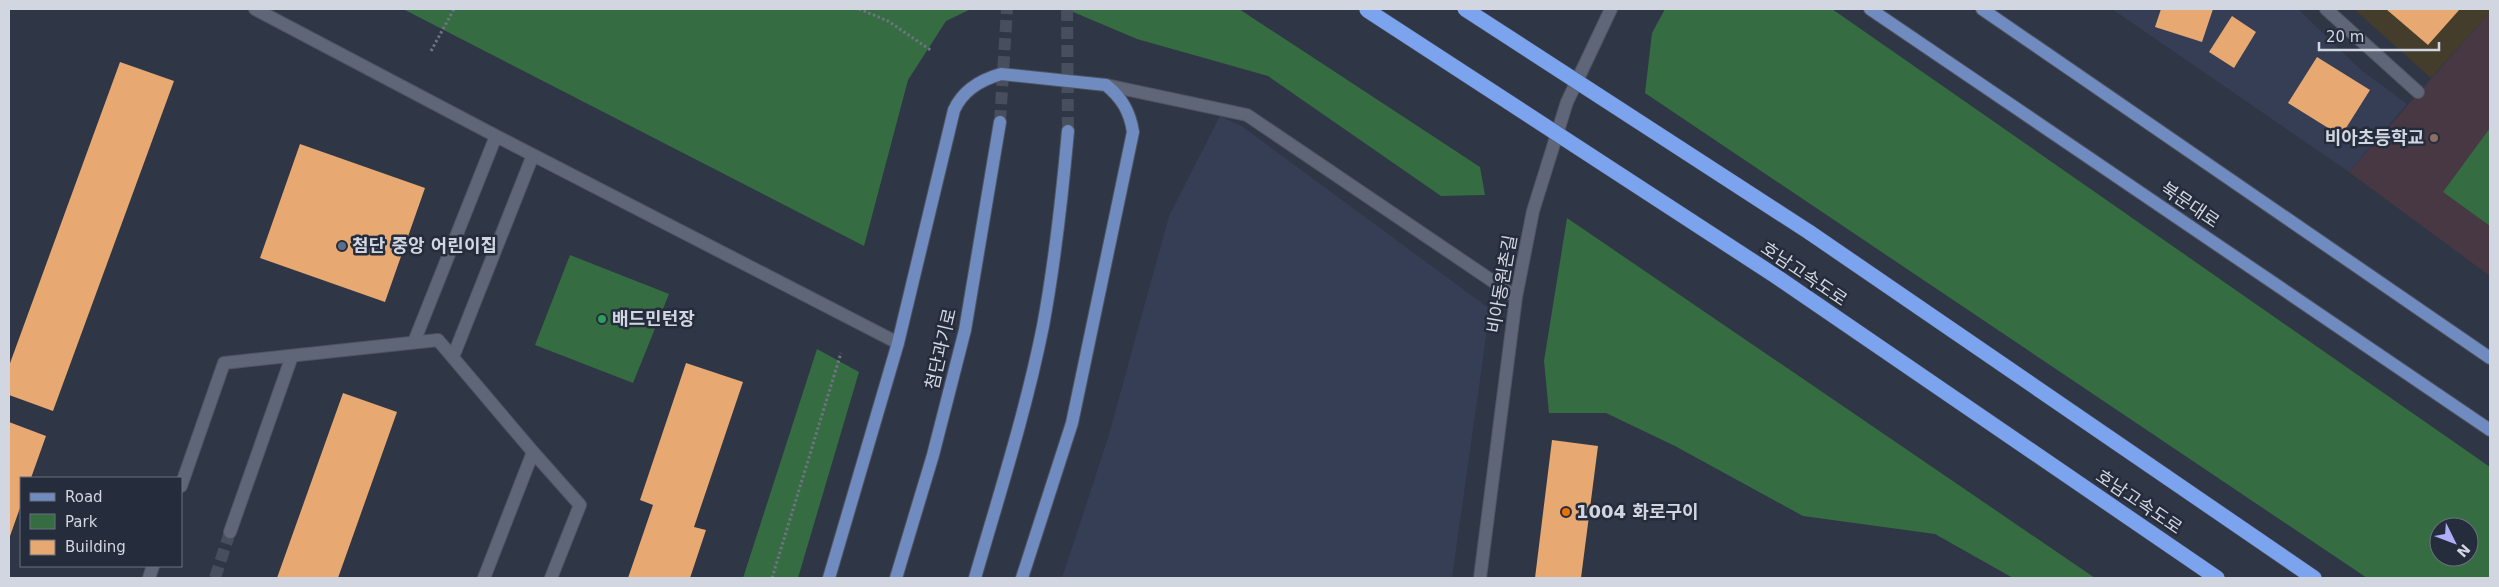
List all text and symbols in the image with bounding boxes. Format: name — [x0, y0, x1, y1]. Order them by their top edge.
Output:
scale bar — [2319, 20, 2439, 52]
text: 20 m — [2326, 28, 2364, 46]
place label: 비아초등학교 — [2325, 127, 2424, 148]
marker: 비아초등학교 — [2428, 132, 2440, 144]
street label: 북문대로 — [2157, 177, 2224, 232]
street label: 비아동원촌길 — [1483, 233, 1520, 335]
place label: 첨단 중앙 어린이집 — [352, 235, 497, 256]
street label: 호남고속도로 — [1757, 237, 1851, 310]
marker: 첨단 중앙 어린이집 — [336, 240, 348, 252]
street label: 첨단과기로 — [921, 306, 960, 392]
place label: 배드민턴장 — [612, 308, 695, 329]
marker: 배드민턴장 — [596, 313, 608, 325]
street label: 호남고속도로 — [2092, 465, 2186, 538]
legend — [20, 477, 182, 567]
text: Road — [65, 488, 103, 506]
place label: 1004 화로구이 — [1576, 501, 1699, 522]
marker: 1004 화로구이 — [1560, 506, 1572, 518]
text: Park — [65, 513, 98, 531]
north arrow — [2429, 517, 2479, 567]
text: Building — [65, 538, 126, 556]
text: N — [2454, 541, 2474, 560]

